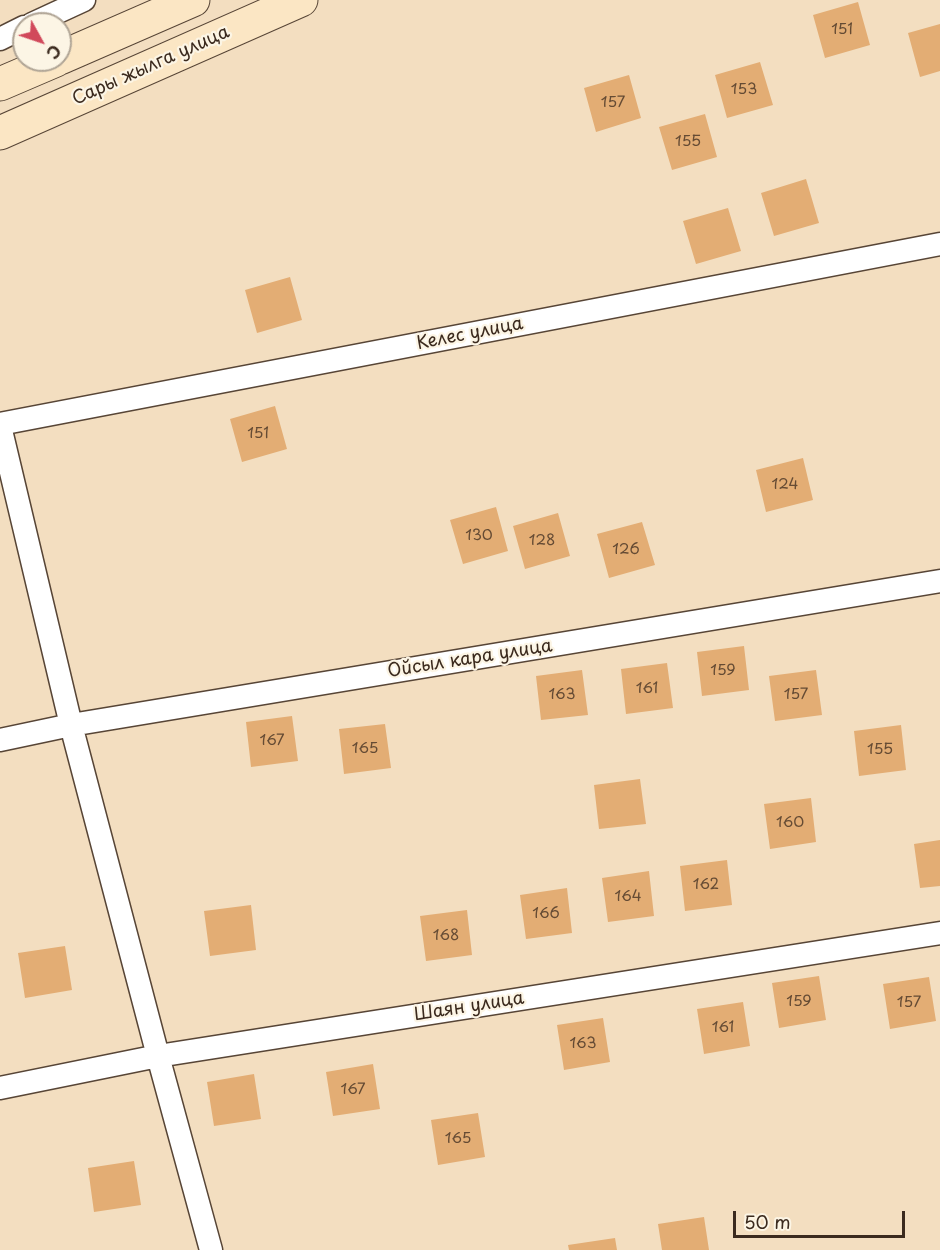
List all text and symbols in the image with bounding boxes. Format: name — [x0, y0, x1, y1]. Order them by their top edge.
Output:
north arrow — [12, 12, 72, 72]
house number: 151 — [831, 21, 853, 39]
street label: Сары жылга улица — [69, 22, 233, 110]
text: С — [41, 40, 67, 65]
house number: 153 — [731, 81, 757, 99]
house number: 157 — [601, 94, 625, 112]
house number: 155 — [675, 133, 701, 151]
street label: Келес улица — [415, 313, 525, 355]
house number: 151 — [247, 425, 269, 443]
house number: 124 — [772, 476, 798, 494]
house number: 130 — [465, 527, 493, 545]
house number: 128 — [529, 532, 555, 550]
house number: 126 — [612, 541, 640, 559]
street label: Ойсыл кара улица — [386, 635, 554, 683]
house number: 159 — [710, 662, 736, 680]
house number: 161 — [636, 680, 658, 698]
house number: 163 — [548, 686, 576, 704]
house number: 157 — [784, 686, 808, 704]
house number: 167 — [260, 732, 284, 750]
house number: 165 — [352, 740, 378, 758]
house number: 155 — [867, 741, 893, 759]
house number: 160 — [776, 814, 804, 832]
house number: 162 — [693, 876, 719, 894]
house number: 164 — [614, 888, 642, 906]
house number: 166 — [532, 905, 560, 923]
house number: 168 — [433, 927, 459, 945]
street label: Шаян улица — [413, 988, 525, 1026]
house number: 159 — [786, 993, 812, 1011]
house number: 157 — [897, 994, 921, 1012]
house number: 161 — [712, 1019, 734, 1037]
house number: 163 — [569, 1035, 597, 1053]
house number: 167 — [341, 1081, 365, 1099]
house number: 165 — [445, 1130, 471, 1148]
scale bar — [736, 1199, 908, 1237]
text: 50 m — [744, 1208, 791, 1235]

